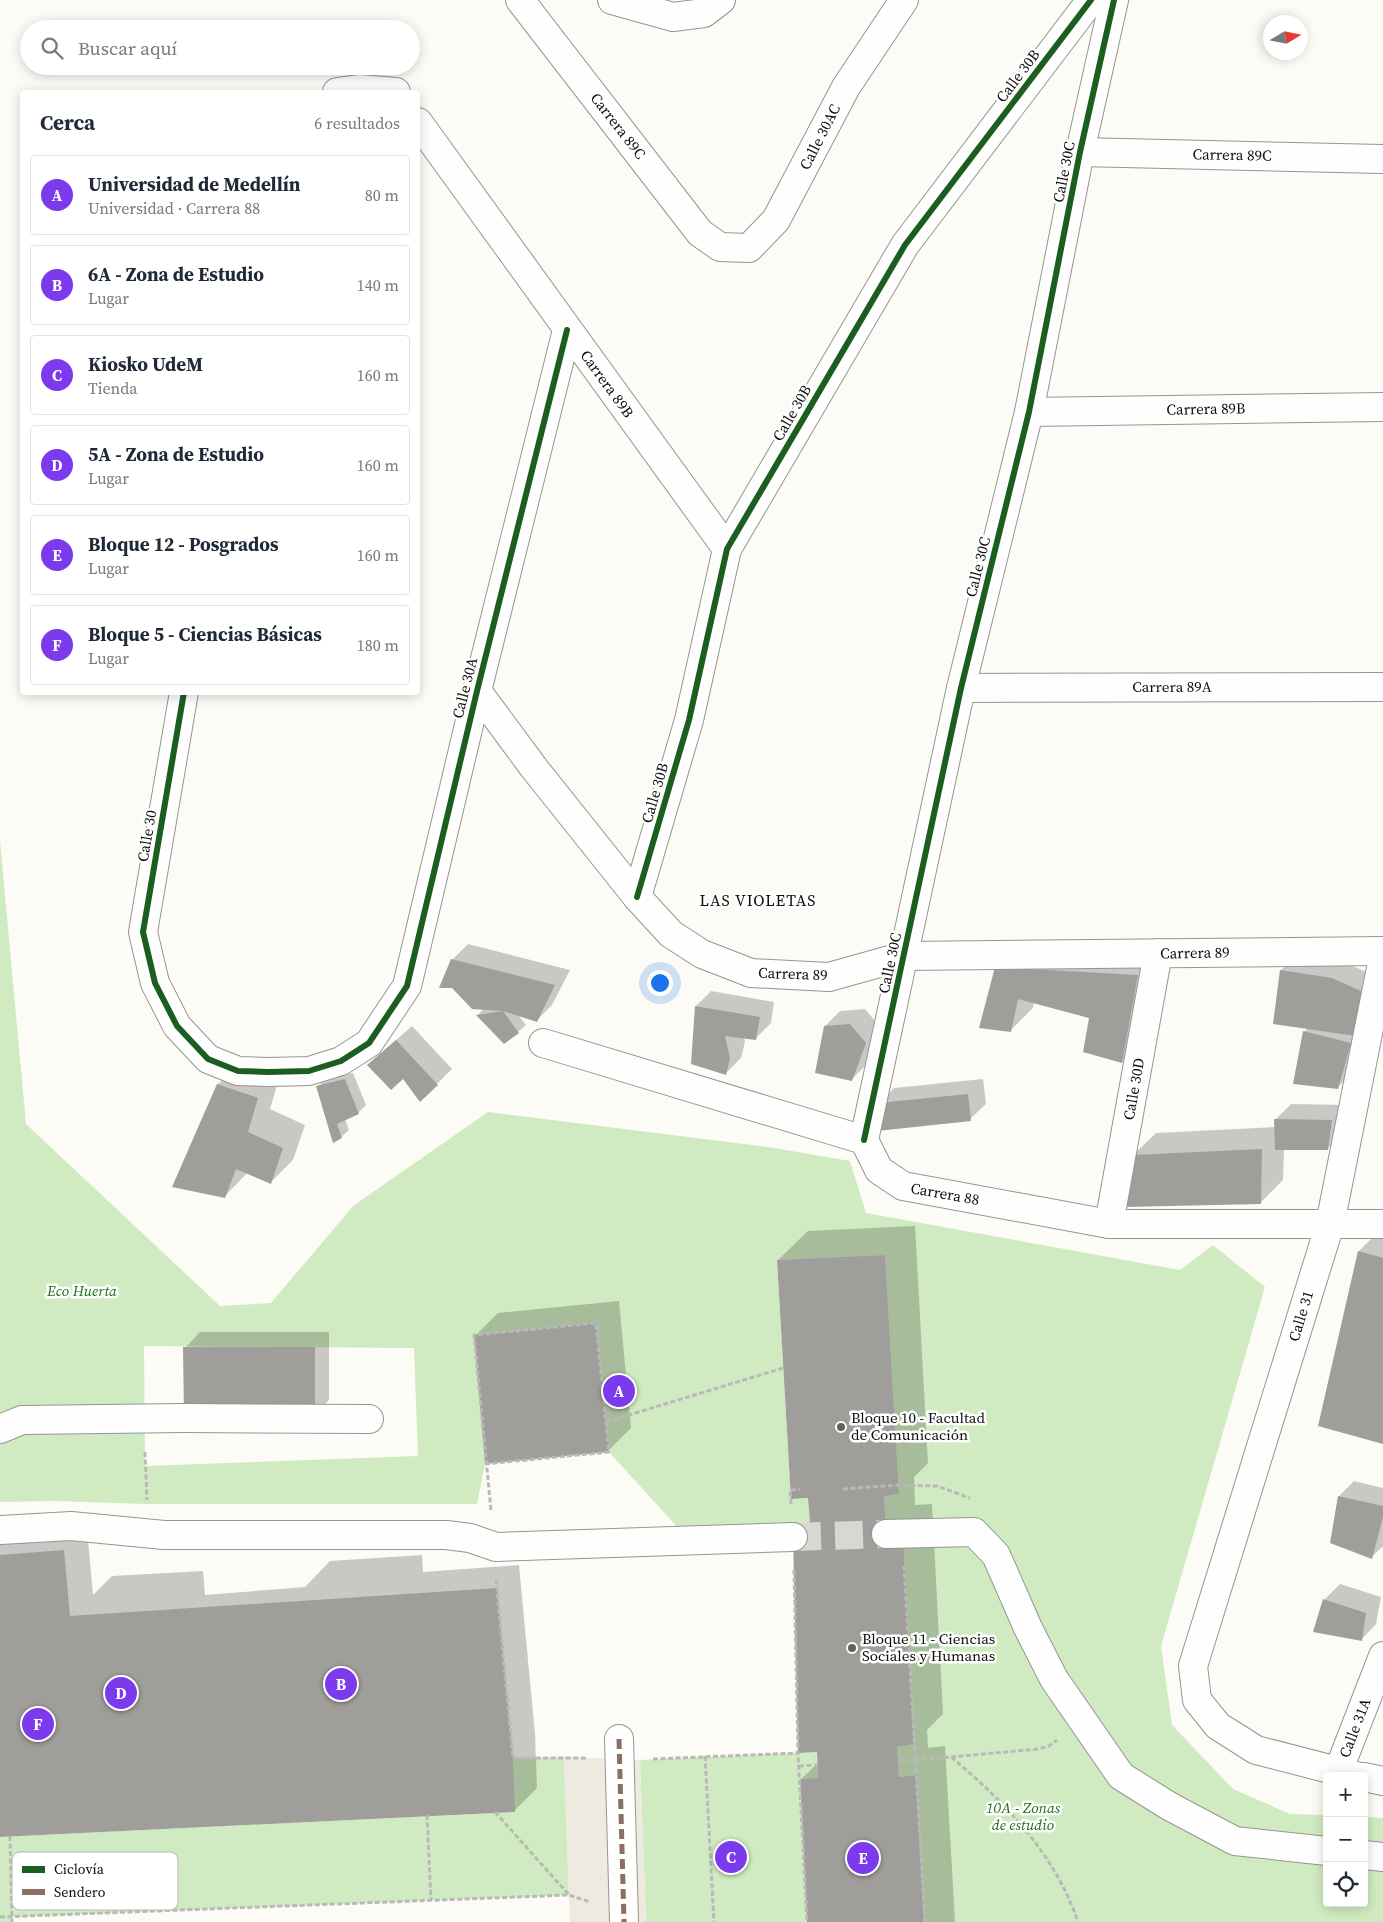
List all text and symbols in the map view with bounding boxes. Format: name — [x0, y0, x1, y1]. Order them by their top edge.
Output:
north arrow — [1263, 15, 1308, 60]
search box — [20, 20, 420, 75]
icon: search — [38, 34, 66, 62]
text: Buscar aquí — [78, 35, 177, 61]
street label: Calle 30B — [991, 45, 1045, 107]
street label: Carrera 89C — [586, 88, 651, 163]
street label: Calle 30AC — [794, 100, 845, 173]
text: Cerca — [40, 108, 95, 137]
text: 6 resultados — [314, 112, 400, 134]
street label: Calle 30C — [1047, 140, 1080, 204]
street label: Carrera 89C — [1192, 143, 1272, 166]
text: Universidad de Medellín — [88, 171, 301, 197]
text: A — [52, 184, 62, 206]
text: 80 m — [365, 184, 399, 206]
text: Universidad · Carrera 88 — [88, 197, 260, 219]
text: 6A - Zona de Estudio — [88, 261, 264, 287]
text: B — [52, 274, 62, 296]
text: 140 m — [357, 274, 399, 296]
text: Lugar — [88, 287, 129, 309]
street label: Carrera 89B — [576, 346, 639, 422]
text: Kiosko UdeM — [88, 351, 203, 377]
text: C — [52, 364, 62, 386]
text: 160 m — [357, 364, 399, 386]
text: Tienda — [88, 377, 137, 399]
street label: Calle 30B — [767, 381, 816, 445]
street label: Carrera 89B — [1166, 397, 1246, 420]
text: 5A - Zona de Estudio — [88, 441, 264, 467]
text: D — [51, 454, 63, 476]
text: 160 m — [357, 454, 399, 476]
text: Lugar — [88, 467, 129, 489]
text: Bloque 12 - Posgrados — [88, 531, 279, 557]
street label: Calle 30C — [960, 534, 995, 599]
text: E — [52, 544, 62, 566]
text: 160 m — [357, 544, 399, 566]
text: Lugar — [88, 557, 129, 579]
text: Bloque 5 - Ciencias Básicas — [88, 621, 322, 647]
text: F — [52, 634, 62, 656]
text: 180 m — [357, 634, 399, 656]
text: Lugar — [88, 647, 129, 669]
street label: Calle 30A — [447, 655, 482, 721]
street label: Carrera 89A — [1132, 676, 1212, 697]
street label: Calle 30B — [636, 760, 673, 825]
street label: Calle 30 — [132, 808, 161, 863]
district label: LAS VIOLETAS — [699, 889, 817, 911]
street label: Calle 30C — [873, 931, 906, 995]
street label: Carrera 89 — [1160, 941, 1230, 964]
street label: Carrera 89 — [758, 962, 828, 985]
your location — [647, 970, 673, 996]
street label: Calle 30D — [1118, 1056, 1149, 1122]
street label: Carrera 88 — [909, 1177, 981, 1210]
park label: Eco Huerta — [46, 1280, 117, 1301]
street label: Calle 31 — [1283, 1288, 1318, 1344]
pin: A — [603, 1372, 635, 1410]
place label: Bloque 10 - Facultad de Comunicación — [851, 1407, 986, 1445]
marker: Bloque 10 - Facultad de Comunicación — [835, 1421, 847, 1433]
place label: Bloque 11 - Ciencias Sociales y Humanas — [862, 1628, 995, 1666]
marker: Bloque 11 - Ciencias Sociales y Humanas — [846, 1642, 858, 1654]
pin: B — [325, 1665, 357, 1703]
pin: D — [105, 1674, 137, 1712]
street label: Calle 31A — [1334, 1695, 1375, 1761]
pin: F — [22, 1705, 54, 1743]
map controls — [1323, 1772, 1368, 1907]
button: + — [1323, 1772, 1368, 1817]
park label: 10A - Zonas de estudio — [986, 1797, 1061, 1835]
button: − — [1323, 1817, 1368, 1862]
pin: C — [715, 1838, 747, 1876]
pin: E — [847, 1839, 879, 1877]
legend — [12, 1852, 178, 1910]
text: Ciclovía — [54, 1859, 105, 1879]
button: locate — [1323, 1862, 1368, 1907]
text: Sendero — [54, 1882, 106, 1902]

